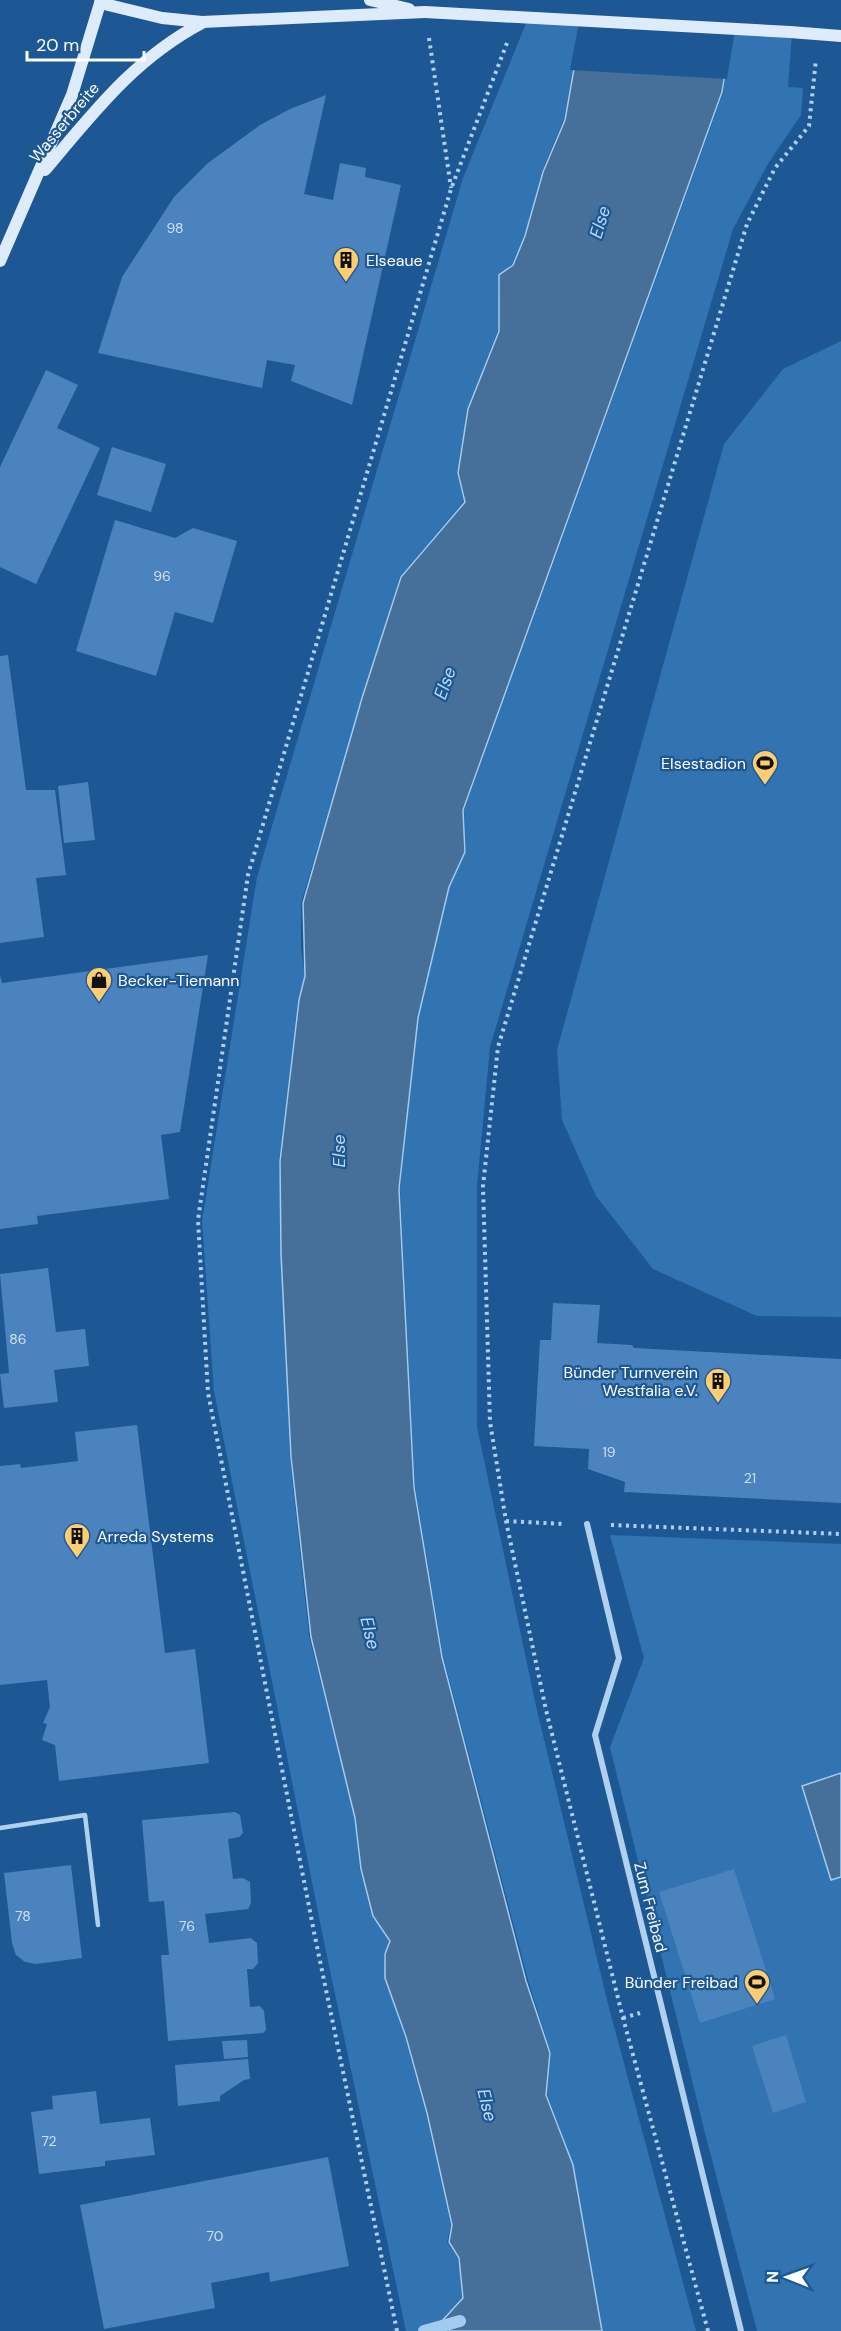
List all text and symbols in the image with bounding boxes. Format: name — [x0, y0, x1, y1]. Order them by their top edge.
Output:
scale bar — [27, 24, 144, 62]
text: 20 m — [36, 33, 79, 57]
street label: Wasserbreite — [25, 78, 104, 167]
water label: Else — [584, 203, 616, 241]
house number: 98 — [166, 219, 184, 237]
building icon: Elseaue — [331, 245, 361, 283]
place label: Elseaue — [366, 250, 423, 271]
house number: 96 — [153, 567, 171, 585]
water label: Else — [428, 664, 462, 702]
sports icon: Elsestadion — [750, 748, 780, 786]
place label: Elsestadion — [661, 753, 746, 774]
shop icon: Becker-Tiemann — [84, 965, 114, 1003]
place label: Becker-Tiemann — [118, 970, 239, 991]
water label: Else — [327, 1135, 351, 1167]
house number: 86 — [9, 1330, 27, 1348]
place label: Bünder Turnverein Westfalia e.V. — [564, 1362, 698, 1401]
building icon: Bünder Turnverein Westfalia e.V. — [703, 1366, 733, 1404]
house number: 19 — [602, 1443, 616, 1461]
house number: 21 — [744, 1469, 756, 1487]
building icon: Arreda Systems — [62, 1521, 92, 1559]
place label: Arreda Systems — [97, 1526, 214, 1547]
water label: Else — [354, 1614, 386, 1652]
street label: Zum Freibad — [629, 1860, 672, 1954]
house number: 78 — [15, 1907, 31, 1925]
house number: 76 — [179, 1917, 195, 1935]
sports icon: Bünder Freibad — [742, 1967, 772, 2005]
place label: Bünder Freibad — [625, 1972, 738, 1993]
water label: Else — [471, 2086, 503, 2124]
house number: 72 — [41, 2132, 57, 2150]
house number: 70 — [207, 2227, 223, 2245]
north arrow — [757, 2247, 817, 2307]
text: N — [762, 2271, 783, 2283]

